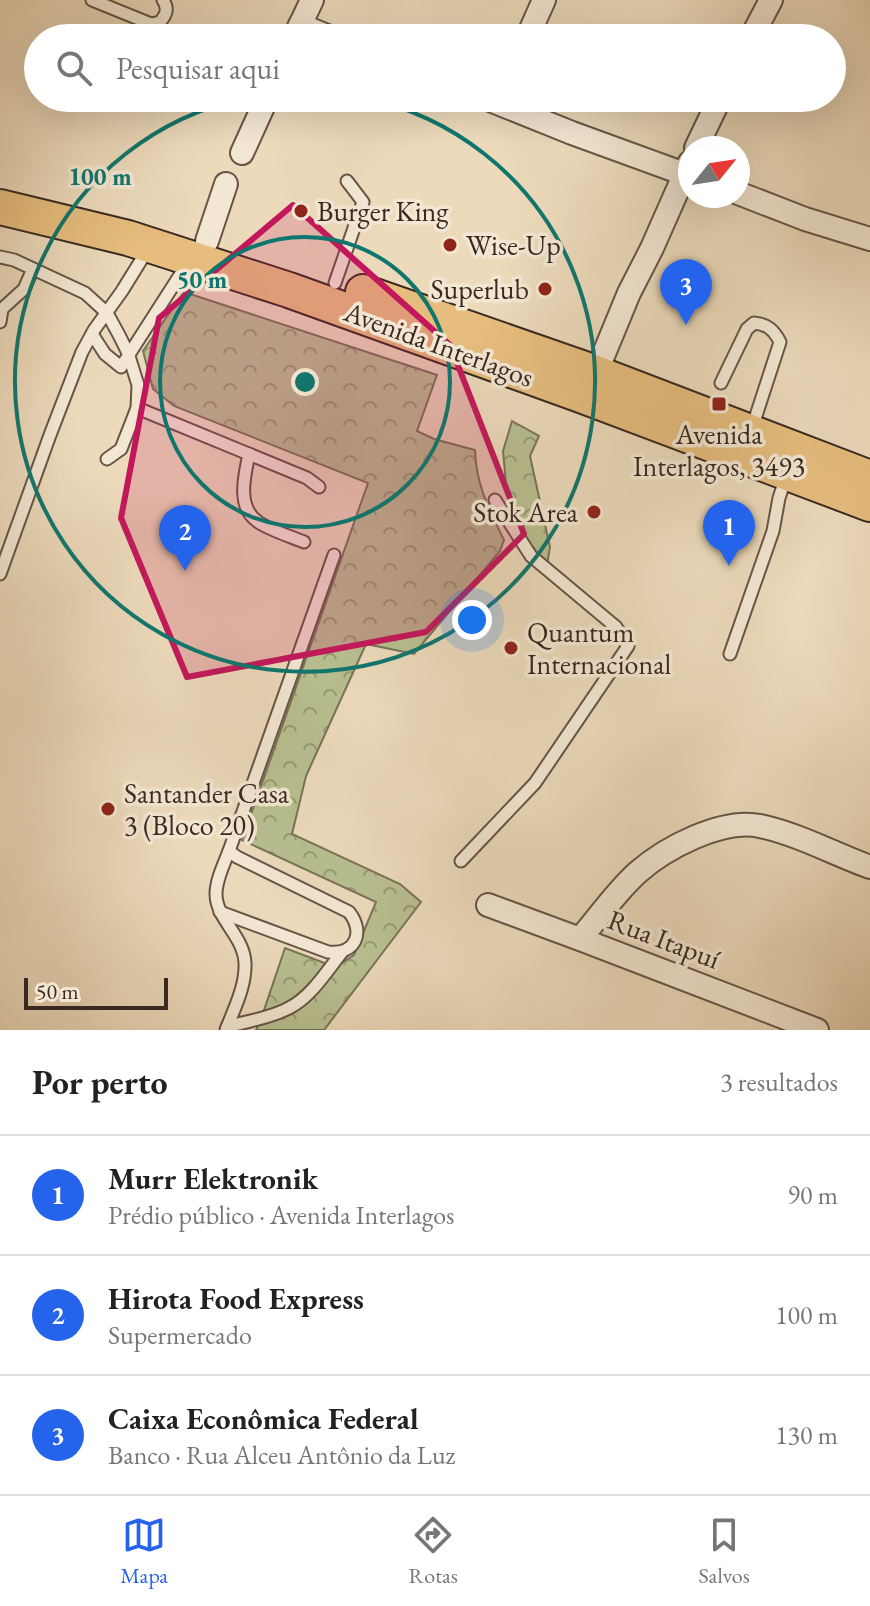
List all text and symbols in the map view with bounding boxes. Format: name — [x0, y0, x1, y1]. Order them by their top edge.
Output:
search box — [24, 24, 846, 112]
icon: search — [52, 46, 96, 90]
text: Pesquisar aqui — [116, 49, 280, 88]
north arrow — [678, 136, 750, 208]
text: 100 m — [68, 161, 132, 192]
place label: Burger King — [317, 193, 449, 229]
marker: Burger King — [292, 202, 310, 220]
place label: Wise-Up — [466, 227, 561, 263]
marker: Wise-Up — [441, 236, 459, 254]
pin: 3 — [660, 259, 712, 325]
text: 50 m — [177, 264, 227, 295]
place label: Superlub — [431, 271, 529, 307]
marker: Superlub — [536, 280, 554, 298]
street label: Avenida Interlagos — [338, 293, 539, 395]
centre of rings — [291, 368, 319, 396]
marker: Avenida Interlagos, 3493 — [710, 395, 728, 413]
place label: Avenida Interlagos, 3493 — [633, 416, 805, 484]
place label: Stok Area — [473, 494, 579, 530]
pin: 1 — [703, 500, 755, 566]
marker: Stok Area — [585, 503, 603, 521]
pin: 2 — [159, 505, 211, 571]
your location — [452, 600, 492, 640]
place label: Quantum Internacional — [527, 614, 671, 682]
marker: Quantum Internacional — [502, 639, 520, 657]
place label: Santander Casa 3 (Bloco 20) — [124, 775, 290, 843]
marker: Santander Casa 3 (Bloco 20) — [99, 800, 117, 818]
street label: Rua Itapuí — [603, 901, 725, 977]
scale bar — [24, 974, 168, 1010]
text: 50 m — [36, 977, 79, 1006]
text: Por perto — [32, 1060, 168, 1104]
text: 3 resultados — [720, 1065, 838, 1099]
text: Murr Elektronik — [108, 1159, 318, 1198]
text: 1 — [51, 1178, 65, 1212]
text: 90 m — [788, 1178, 838, 1212]
text: Prédio público · Avenida Interlagos — [108, 1198, 454, 1232]
text: Hirota Food Express — [108, 1279, 364, 1318]
text: 2 — [51, 1298, 65, 1332]
text: 100 m — [775, 1298, 838, 1332]
text: Supermercado — [108, 1318, 252, 1352]
text: Caixa Econômica Federal — [108, 1399, 419, 1438]
text: 3 — [51, 1418, 65, 1452]
text: 130 m — [775, 1418, 838, 1452]
text: Banco · Rua Alceu Antônio da Luz — [108, 1438, 455, 1472]
tab: Mapa — [120, 1513, 168, 1590]
tab: Rotas — [409, 1513, 458, 1590]
tab: Salvos — [698, 1513, 750, 1590]

